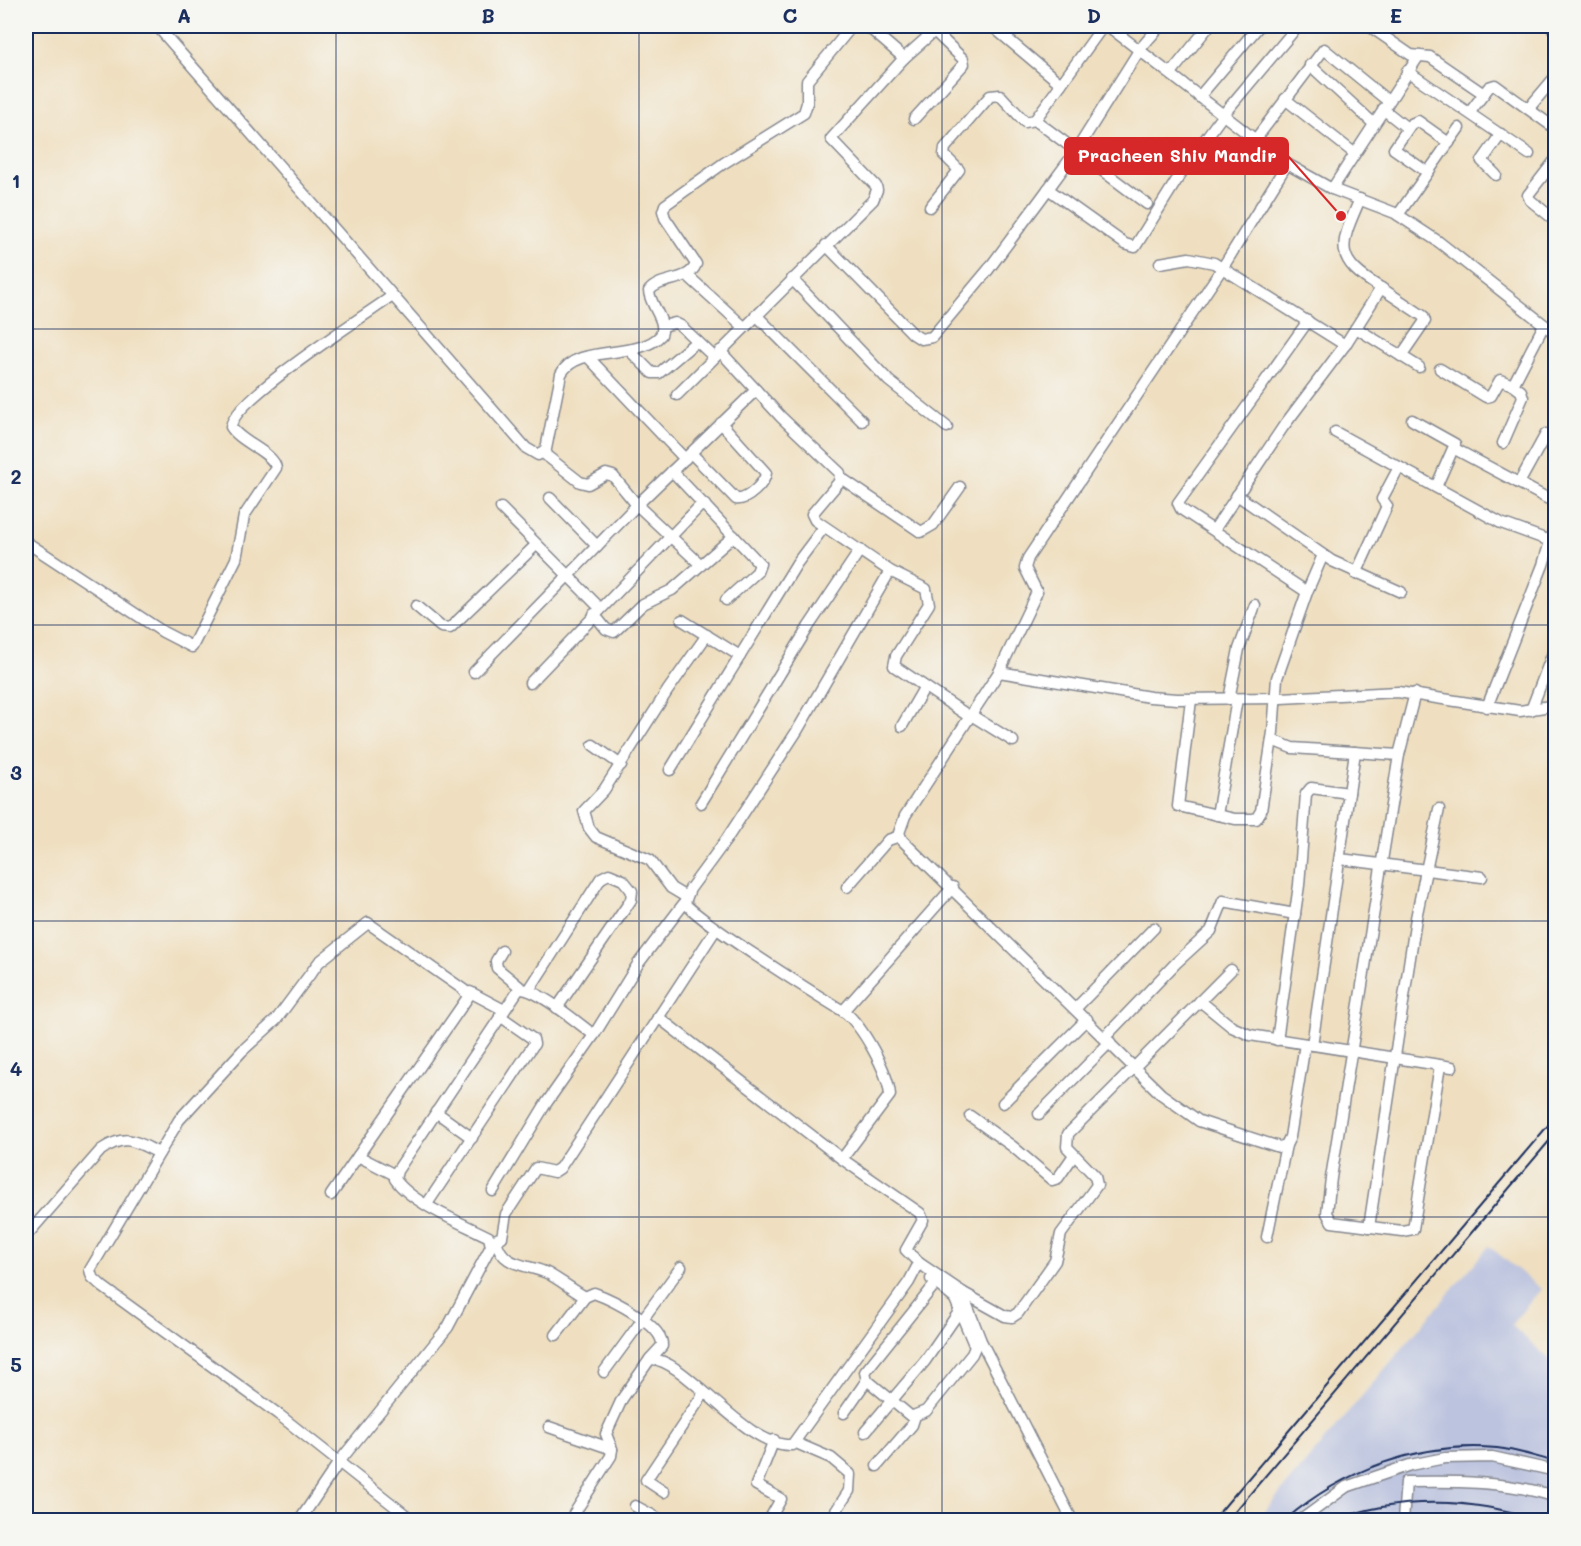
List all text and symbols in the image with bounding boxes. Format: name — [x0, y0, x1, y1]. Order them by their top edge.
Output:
text: A — [177, 2, 191, 28]
text: B — [481, 2, 495, 28]
text: C — [783, 2, 798, 28]
text: D — [1087, 2, 1101, 28]
text: E — [1390, 2, 1402, 28]
callout: Pracheen Shiv Mandir — [1065, 138, 1288, 174]
text: Pracheen Shiv Mandir — [1077, 143, 1277, 167]
text: 1 — [12, 167, 20, 193]
text: 2 — [10, 463, 22, 489]
text: 3 — [10, 759, 22, 785]
text: 4 — [10, 1055, 23, 1081]
text: 5 — [10, 1351, 22, 1377]

